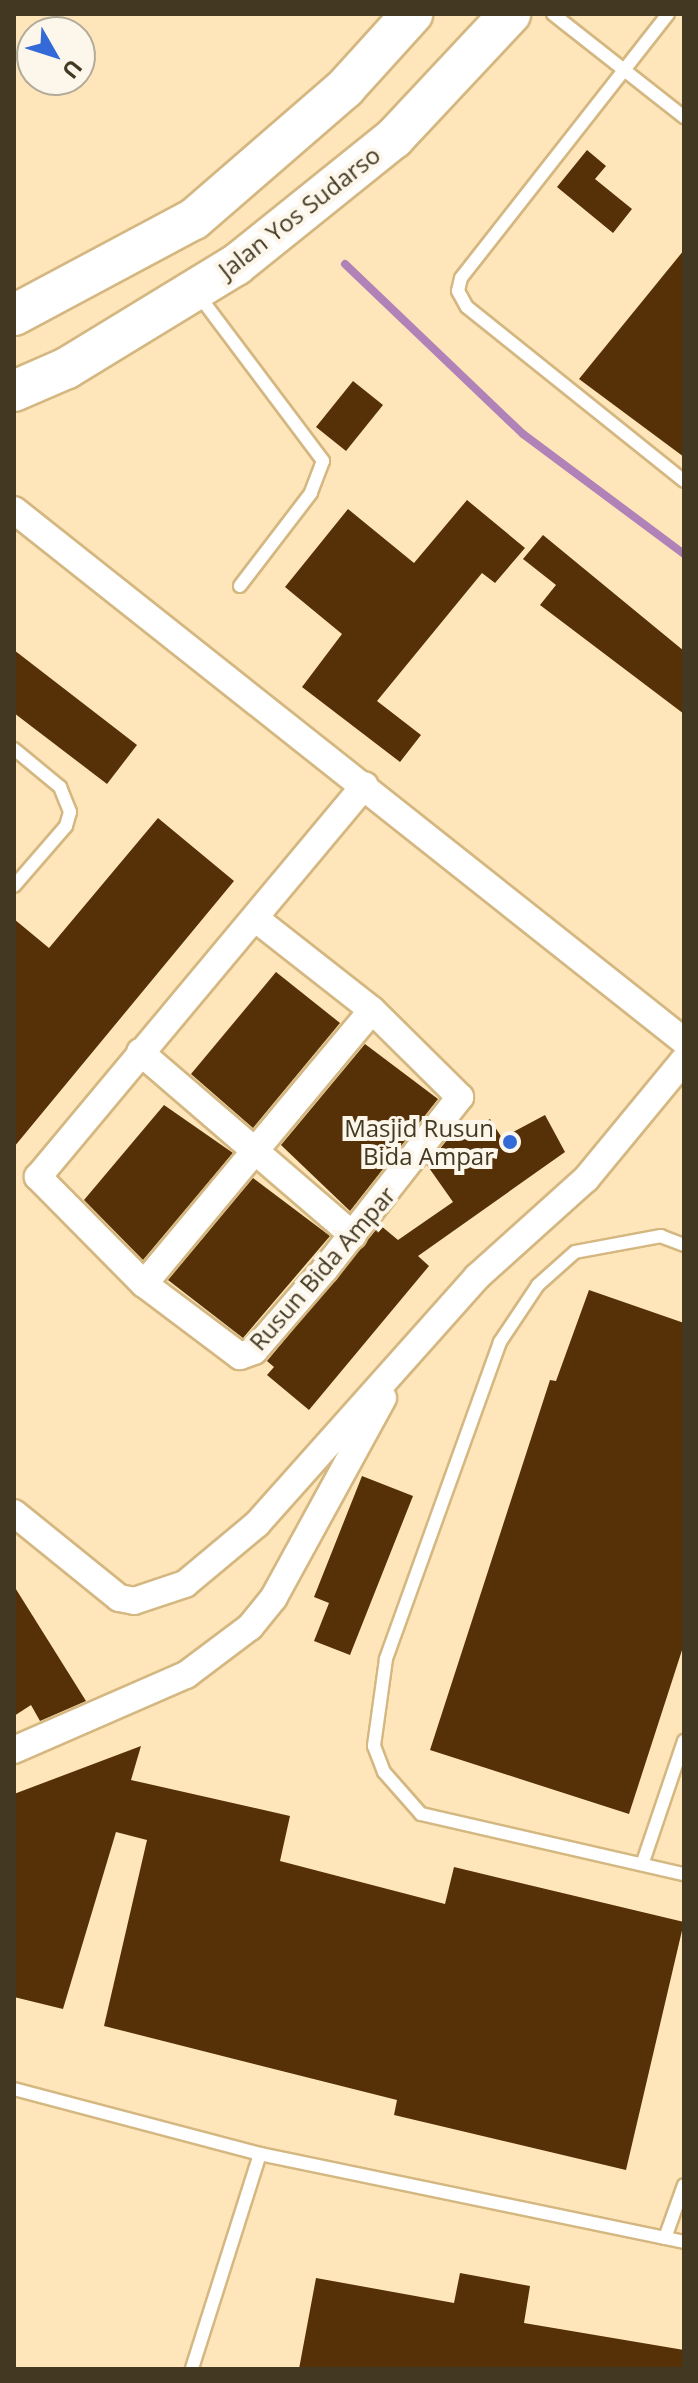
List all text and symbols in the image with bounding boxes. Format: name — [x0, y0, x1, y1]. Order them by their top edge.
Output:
north arrow — [16, 16, 96, 96]
text: U — [56, 54, 90, 86]
street label: Jalan Yos Sudarso — [212, 140, 386, 284]
place label: Masjid Rusun Bida Ampar — [344, 1114, 494, 1170]
marker: Masjid Rusun Bida Ampar — [501, 1133, 519, 1151]
street label: Rusun Bida Ampar — [243, 1180, 401, 1356]

